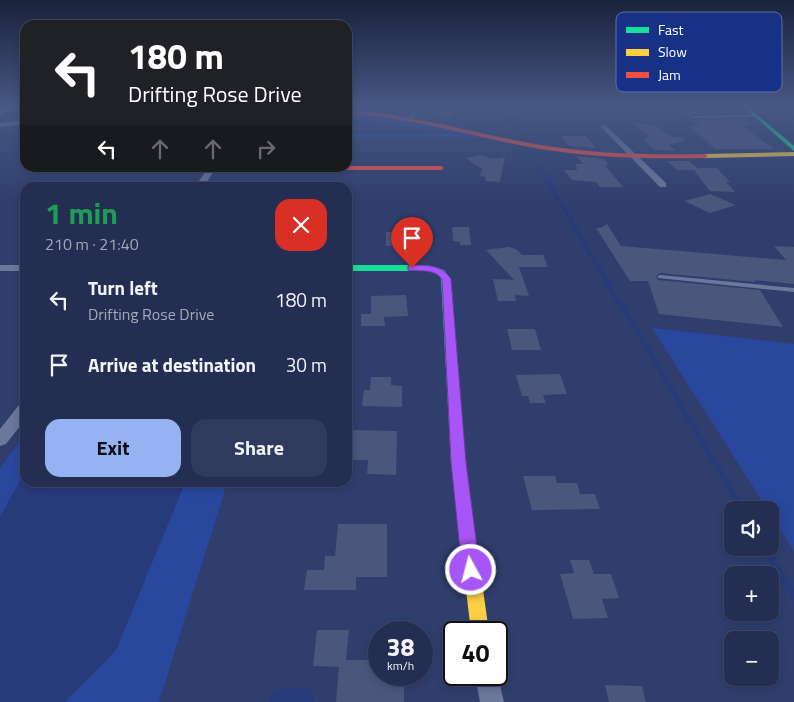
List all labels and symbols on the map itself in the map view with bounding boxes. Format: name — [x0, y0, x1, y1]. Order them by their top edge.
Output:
legend — [616, 12, 782, 92]
text: Fast — [658, 19, 683, 40]
text: Slow — [658, 41, 687, 62]
text: Jam — [658, 64, 681, 85]
pin — [391, 217, 433, 268]
position arrow — [444, 543, 496, 595]
speed limit sign: 40 — [443, 621, 508, 686]

